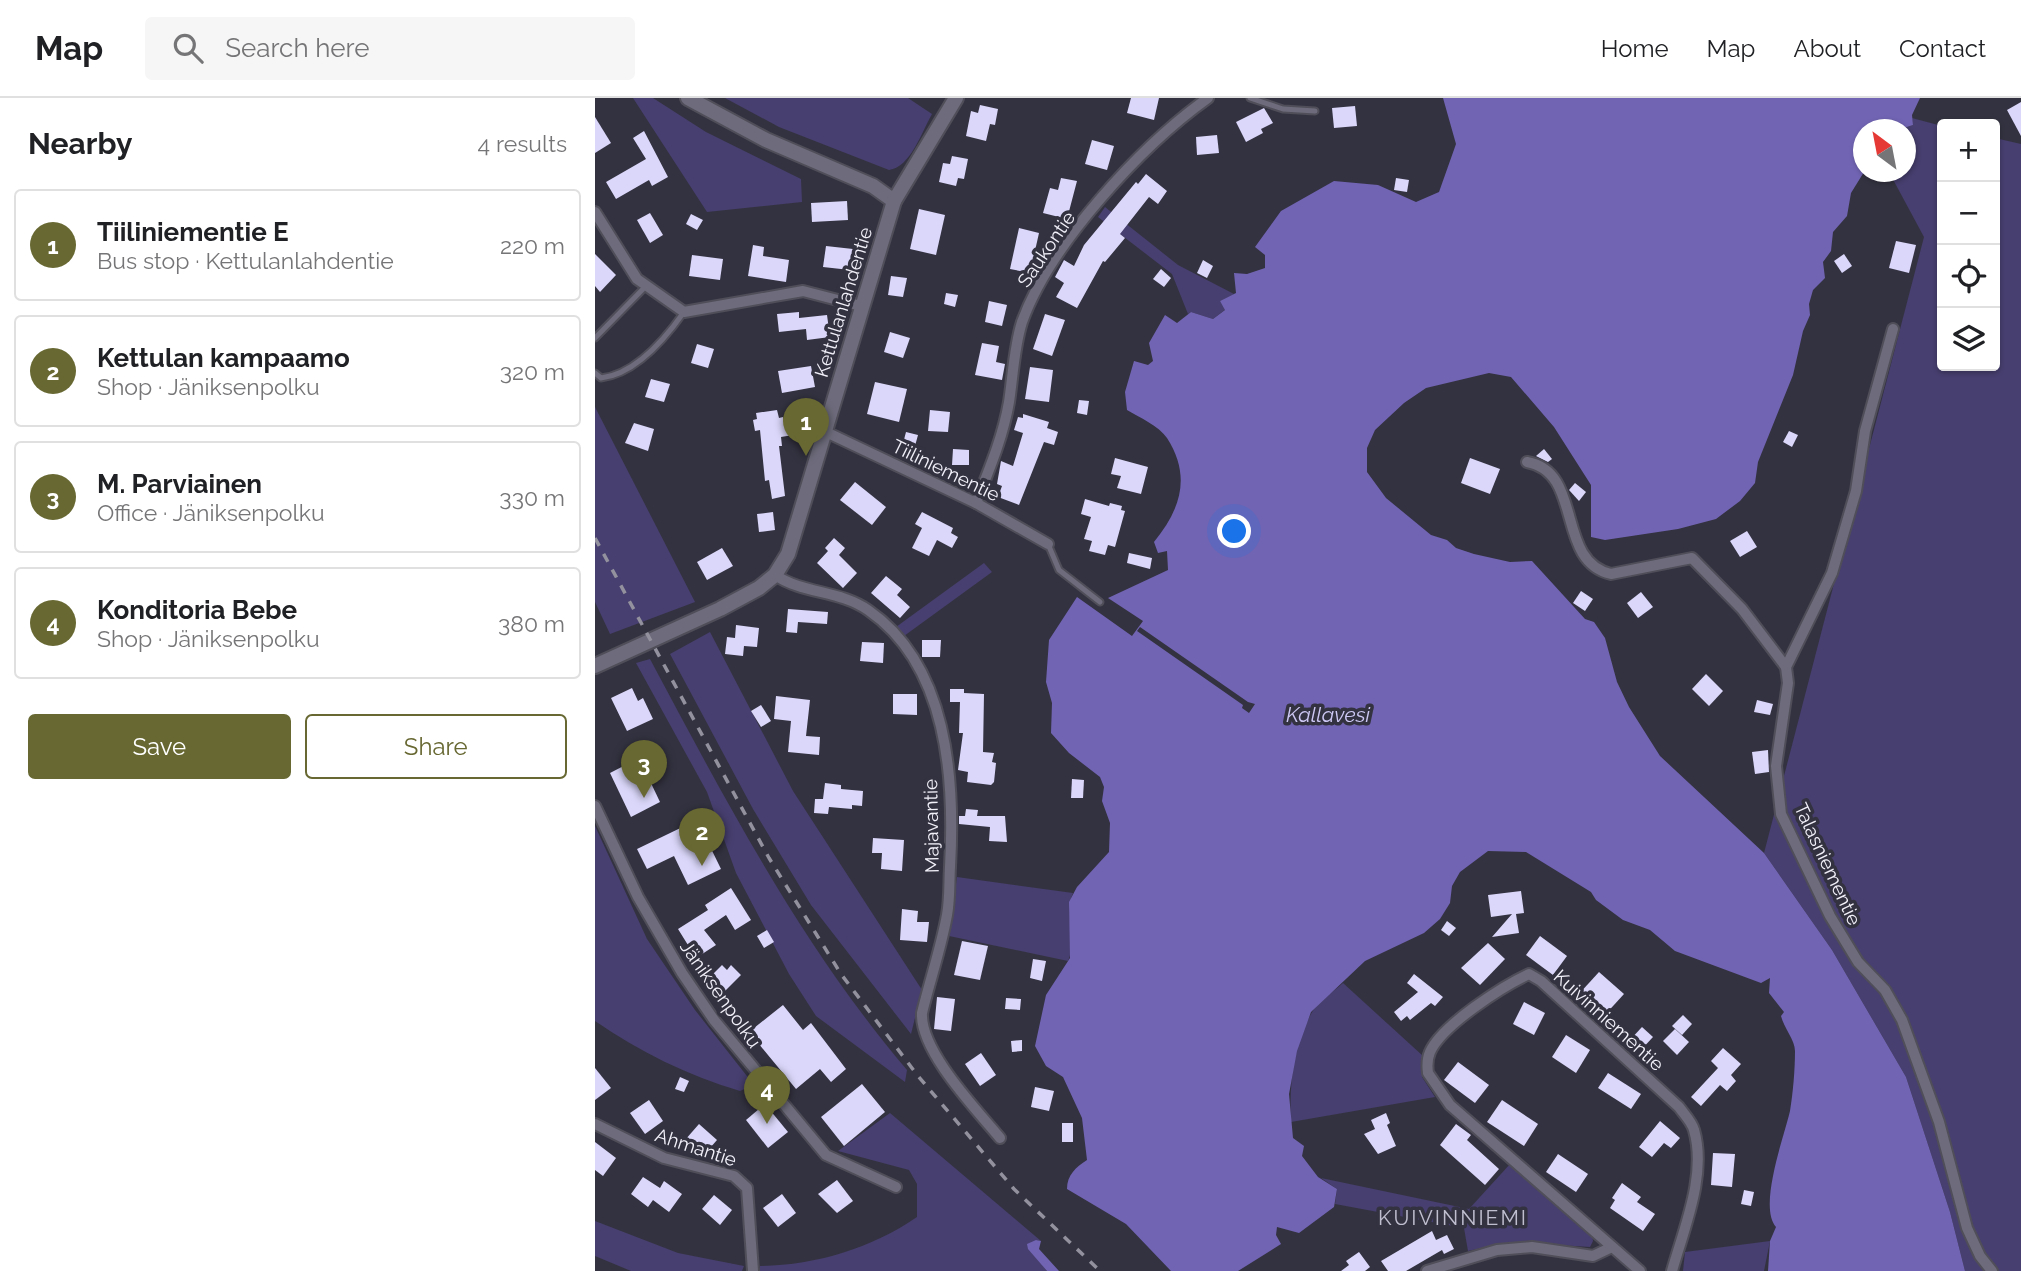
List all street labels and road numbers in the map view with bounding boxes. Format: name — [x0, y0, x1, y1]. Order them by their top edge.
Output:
street label: Saukontie — [1013, 207, 1079, 291]
street label: Kettulanlahdentie — [810, 224, 876, 380]
street label: Tiiliniementie — [889, 435, 1003, 505]
street label: Majavantie — [919, 779, 943, 873]
street label: Talasniementie — [1790, 799, 1866, 929]
street label: Jäniksenpolku — [676, 936, 766, 1052]
street label: Kuivinniementie — [1550, 965, 1668, 1075]
street label: Ahmantie — [652, 1123, 740, 1171]

